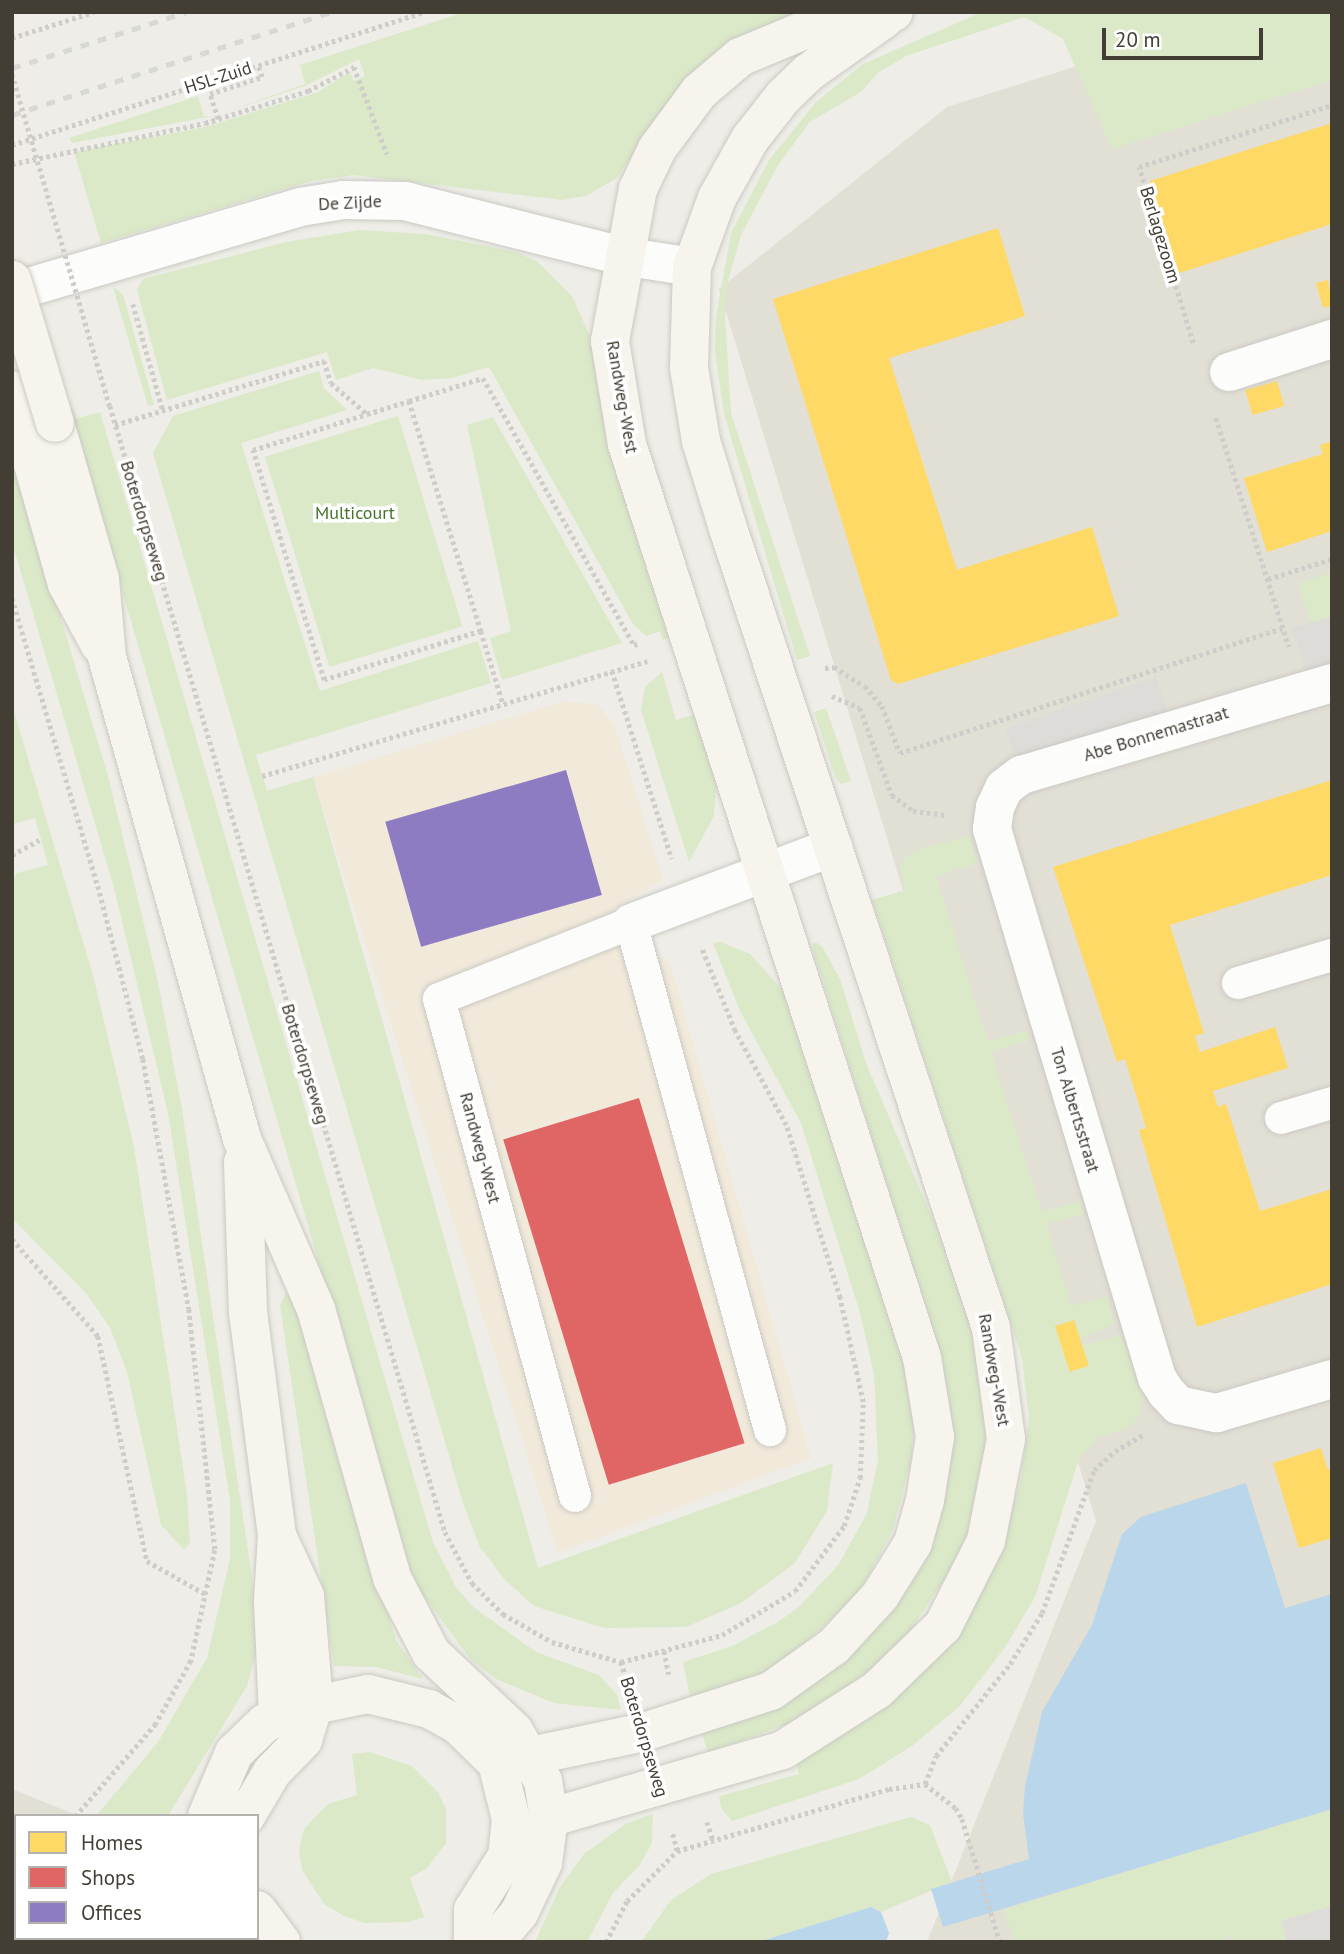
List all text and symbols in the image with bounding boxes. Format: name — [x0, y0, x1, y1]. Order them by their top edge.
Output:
scale bar — [1106, 14, 1267, 58]
text: 20 m — [1115, 26, 1161, 53]
street label: HSL-Zuid — [182, 57, 254, 99]
street label: Berlagezoom — [1135, 184, 1185, 286]
street label: De Zijde — [317, 191, 383, 215]
street label: Randweg-West — [601, 339, 643, 455]
street label: Boterdorpseweg — [115, 458, 173, 584]
park label: Multicourt — [315, 502, 395, 524]
street label: Abe Bonnemastraat — [1081, 702, 1231, 766]
street label: Boterdorpseweg — [276, 1001, 334, 1127]
street label: Ton Albertsstraat — [1046, 1044, 1104, 1176]
street label: Randweg-West — [455, 1090, 505, 1206]
street label: Randweg-West — [973, 1312, 1015, 1428]
street label: Boterdorpseweg — [615, 1674, 673, 1800]
legend — [14, 1814, 259, 1940]
text: Homes — [81, 1829, 143, 1856]
text: Shops — [81, 1864, 135, 1891]
text: Offices — [81, 1899, 142, 1926]

